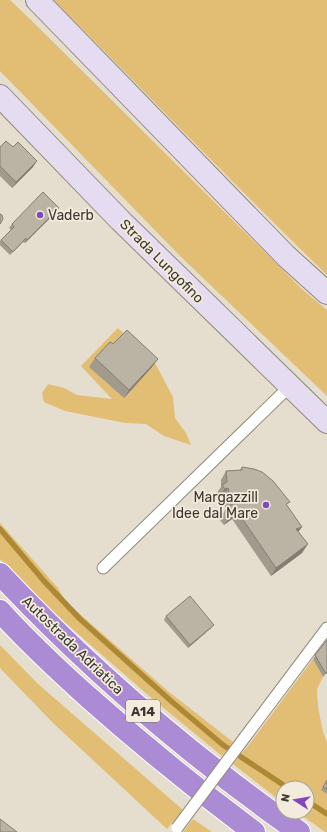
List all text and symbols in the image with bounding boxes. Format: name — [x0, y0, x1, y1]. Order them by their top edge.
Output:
place label: Vaderb — [48, 207, 94, 224]
marker: Vaderb — [35, 210, 45, 220]
street label: Strada Lungofino — [116, 216, 207, 307]
place label: Margazzill Idee dal Mare — [172, 489, 258, 522]
marker: Margazzill Idee dal Mare — [261, 500, 271, 510]
street label: Autostrada Adriatica — [18, 593, 127, 698]
road number: A14 — [126, 700, 160, 722]
north arrow — [275, 780, 315, 820]
text: N — [279, 793, 293, 803]

